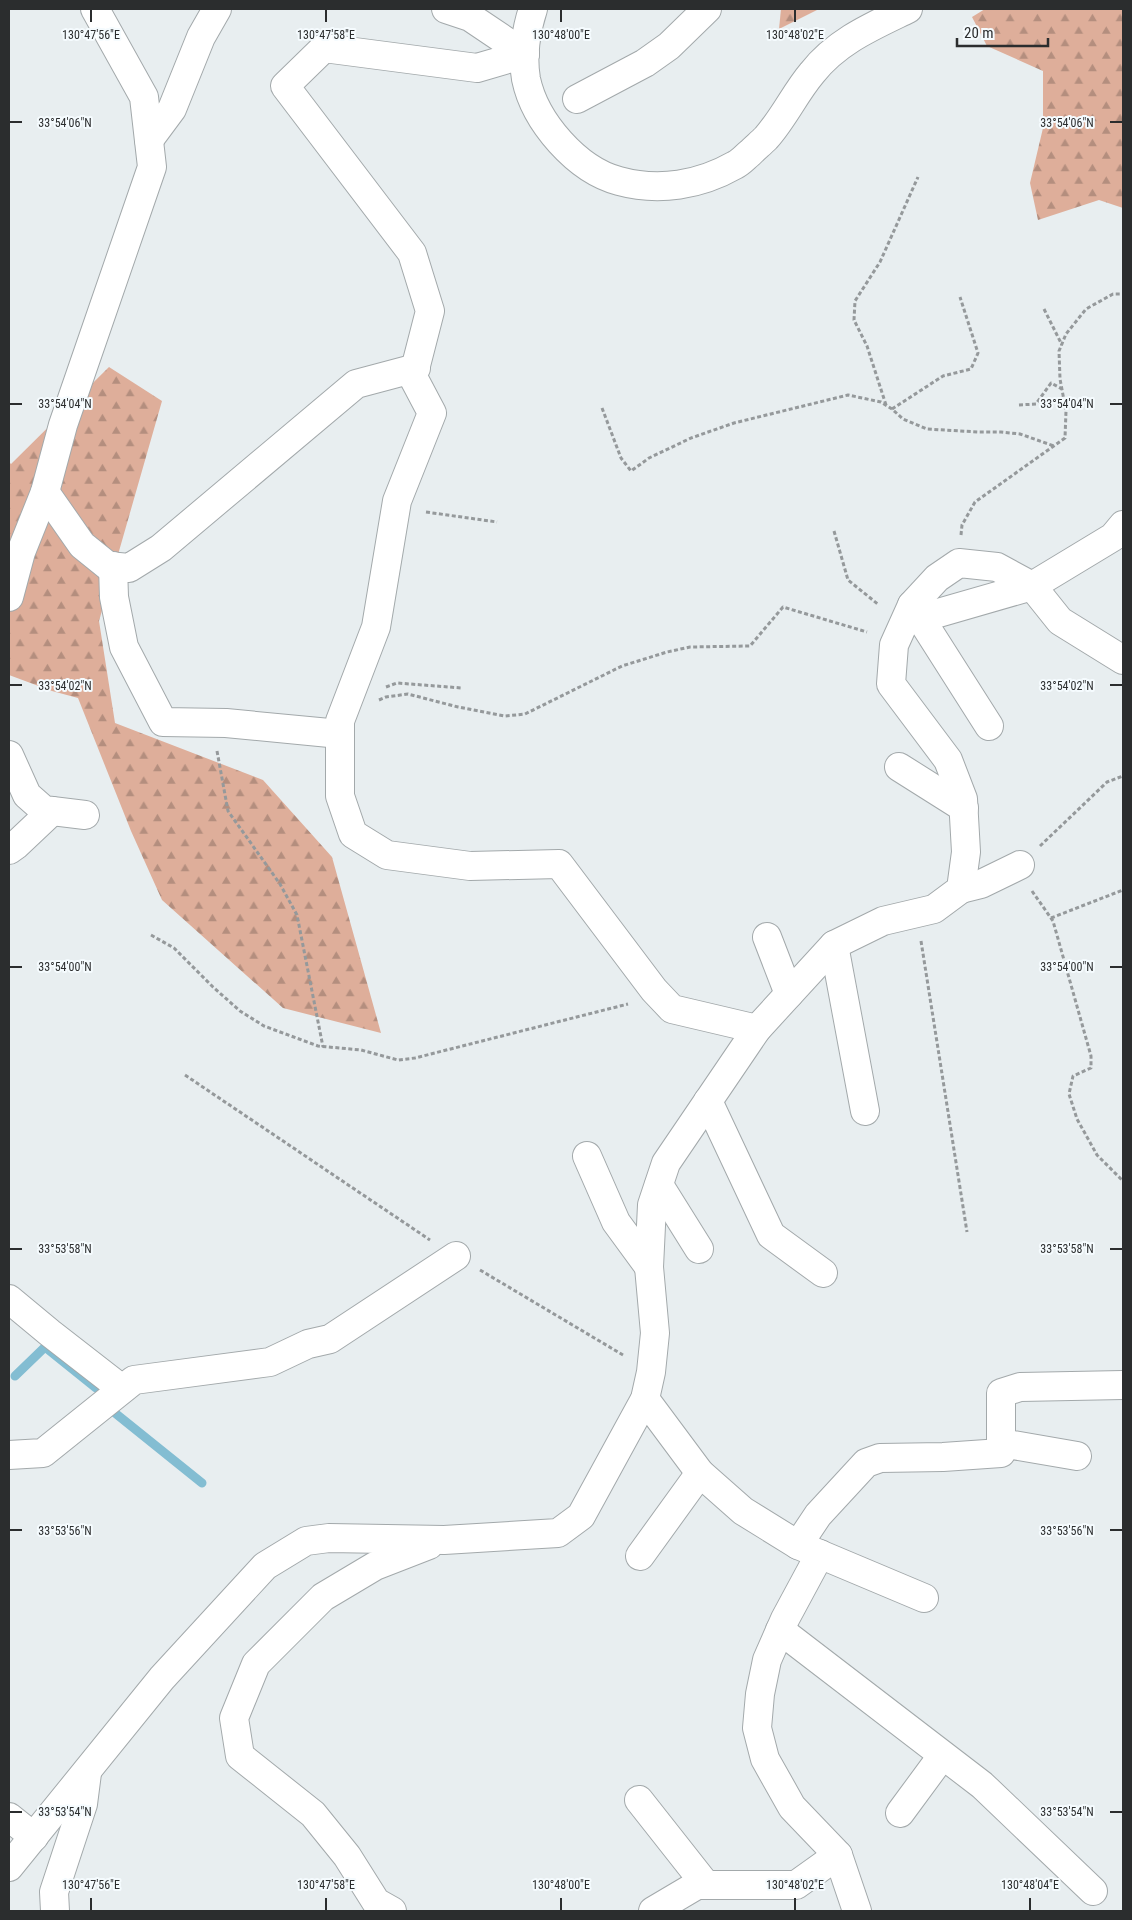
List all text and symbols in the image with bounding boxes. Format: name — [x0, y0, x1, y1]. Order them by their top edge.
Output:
scale bar — [957, 15, 1048, 47]
text: 20 m — [964, 24, 994, 42]
text: 130°47'56"E — [62, 28, 120, 42]
text: 130°47'58"E — [297, 28, 355, 42]
text: 130°48'00"E — [532, 28, 590, 42]
text: 130°48'02"E — [766, 28, 824, 42]
text: 33°54'06"N — [38, 116, 92, 130]
text: 33°54'06"N — [1040, 116, 1094, 130]
text: 33°54'04"N — [38, 397, 92, 411]
text: 33°54'04"N — [1040, 397, 1094, 411]
text: 33°54'02"N — [38, 679, 92, 693]
text: 33°54'02"N — [1040, 679, 1094, 693]
text: 33°54'00"N — [38, 960, 92, 974]
text: 33°54'00"N — [1040, 960, 1094, 974]
text: 33°53'58"N — [38, 1242, 92, 1256]
text: 33°53'58"N — [1040, 1242, 1094, 1256]
text: 33°53'56"N — [38, 1524, 92, 1538]
text: 33°53'56"N — [1040, 1524, 1094, 1538]
text: 33°53'54"N — [38, 1805, 92, 1819]
text: 33°53'54"N — [1040, 1805, 1094, 1819]
text: 130°47'56"E — [62, 1878, 120, 1892]
text: 130°47'58"E — [297, 1878, 355, 1892]
text: 130°48'00"E — [532, 1878, 590, 1892]
text: 130°48'02"E — [766, 1878, 824, 1892]
text: 130°48'04"E — [1001, 1878, 1059, 1892]

